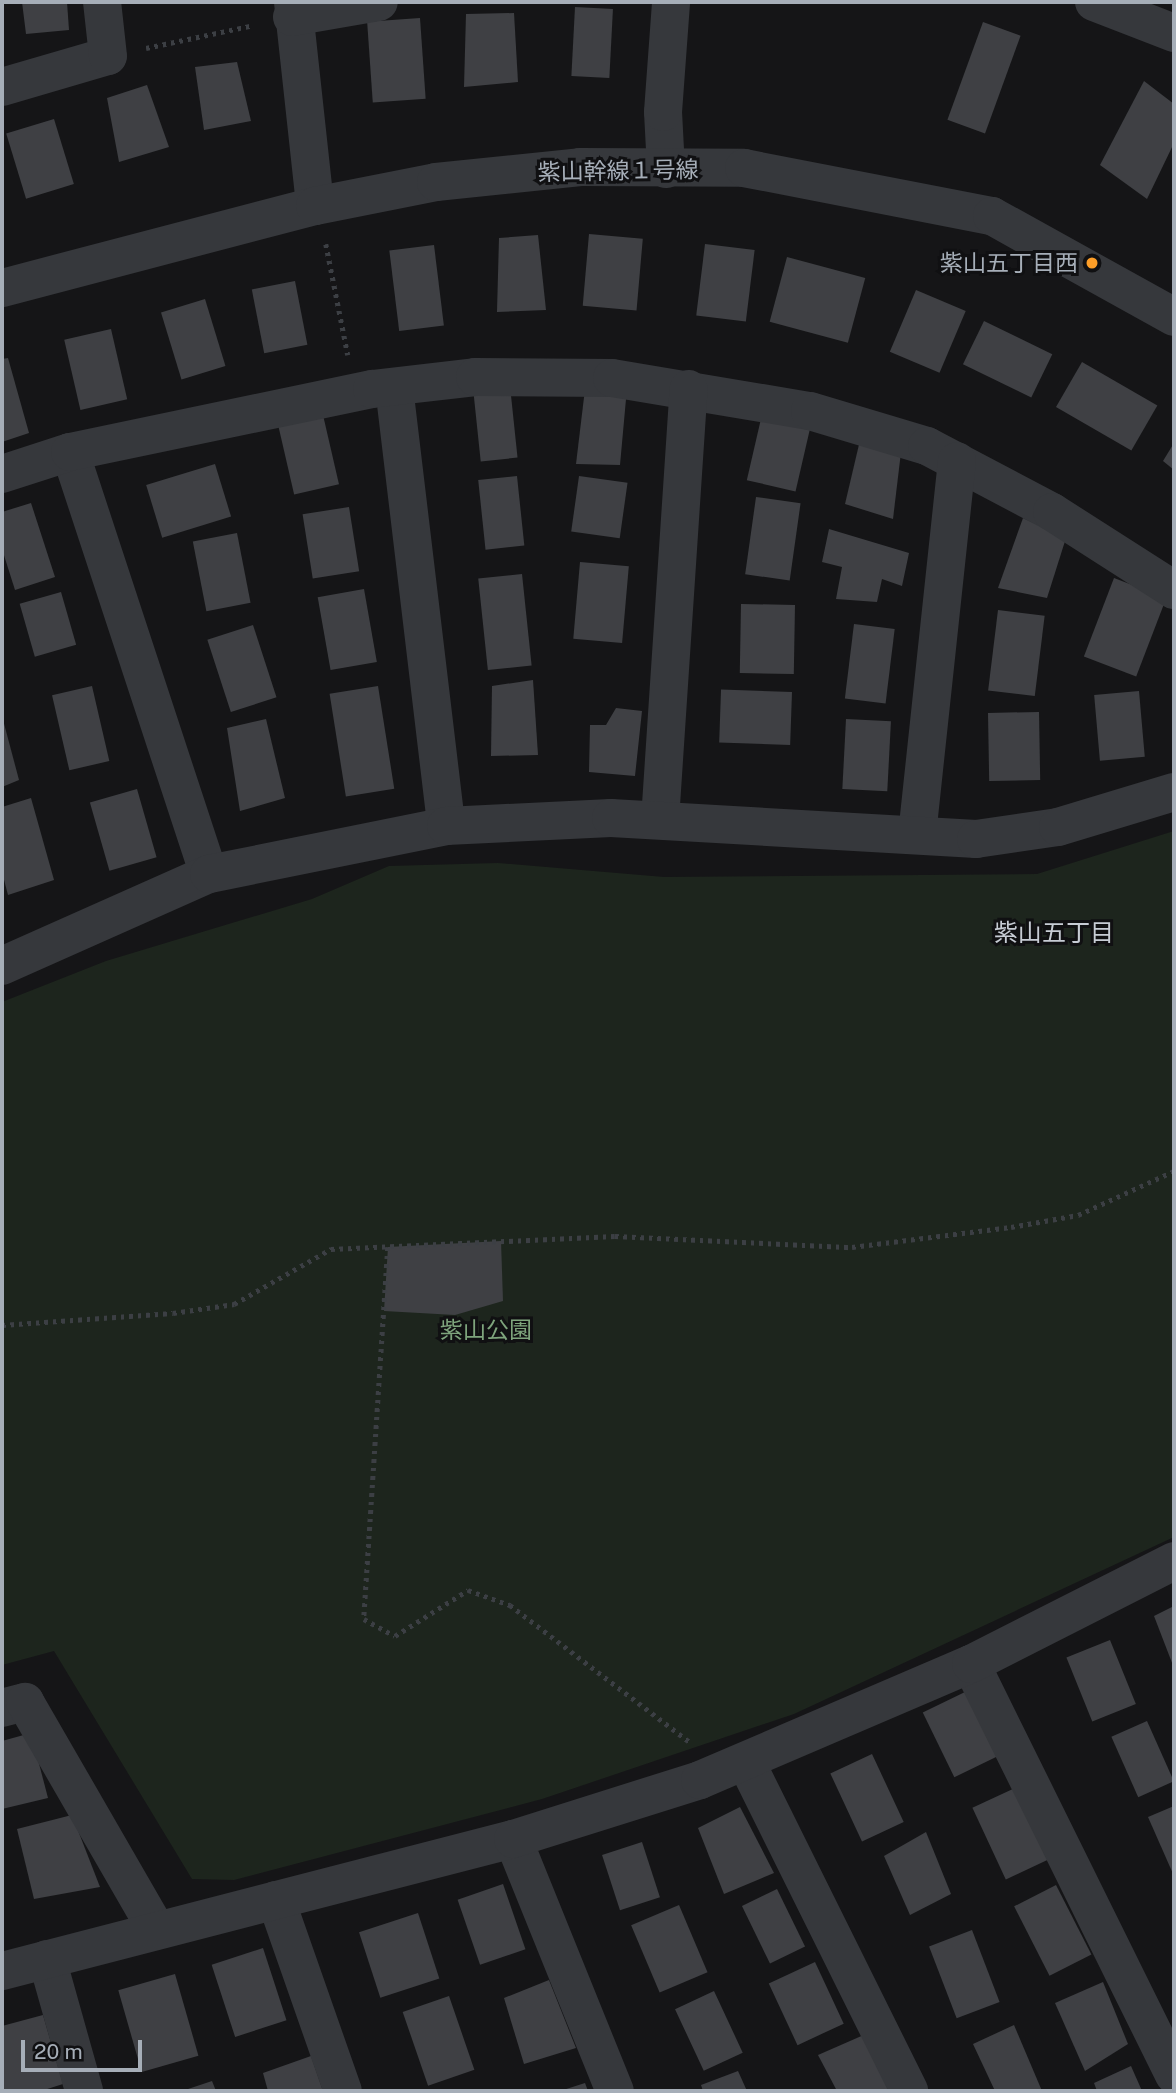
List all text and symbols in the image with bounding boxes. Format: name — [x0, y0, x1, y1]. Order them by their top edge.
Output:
street label: 紫山幹線１号線 — [537, 156, 699, 186]
place label: 紫山五丁目西 — [940, 249, 1078, 277]
marker: 紫山五丁目西 — [1084, 255, 1100, 271]
district label: 紫山五丁目 — [994, 919, 1114, 947]
park label: 紫山公園 — [440, 1316, 532, 1344]
scale bar — [24, 2026, 145, 2070]
text: 20 m — [34, 2039, 83, 2064]

